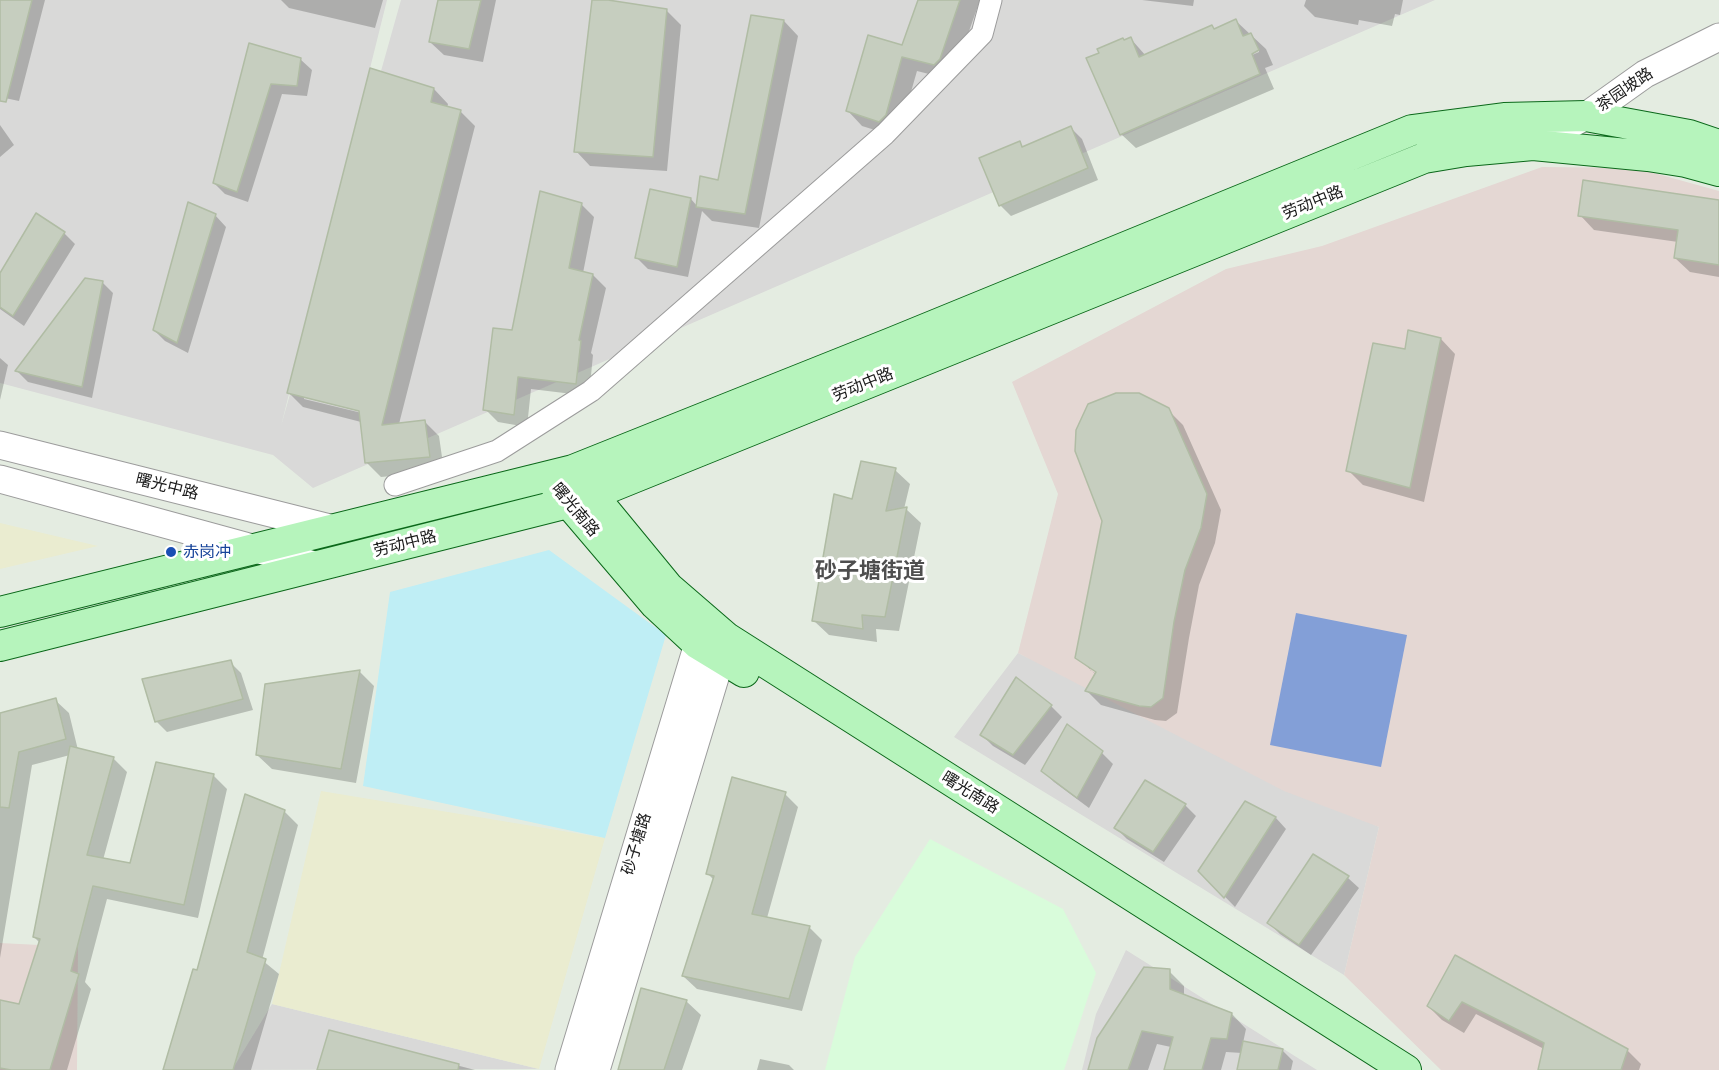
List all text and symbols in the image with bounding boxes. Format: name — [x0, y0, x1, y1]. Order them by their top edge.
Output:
street label: 茶园坡路 — [1593, 64, 1657, 116]
street label: 劳动中路 — [1280, 182, 1346, 224]
street label: 劳动中路 — [830, 364, 896, 406]
street label: 曙光中路 — [134, 470, 200, 504]
street label: 曙光南路 — [547, 479, 603, 541]
street label: 劳动中路 — [372, 527, 438, 561]
place label: 赤岗冲 — [183, 542, 231, 562]
marker: 赤岗冲 — [164, 545, 178, 559]
district label: 砂子塘街道 — [815, 559, 925, 585]
street label: 曙光南路 — [938, 768, 1002, 818]
street label: 砂子塘路 — [618, 811, 656, 877]

